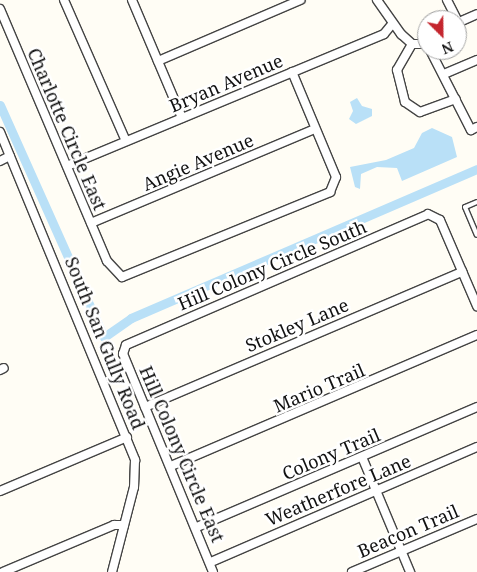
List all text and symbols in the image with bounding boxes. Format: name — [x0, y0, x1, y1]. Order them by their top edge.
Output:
north arrow — [417, 10, 467, 60]
text: N — [439, 37, 456, 59]
street label: Charlotte Circle East — [23, 45, 111, 213]
street label: Bryan Avenue — [166, 49, 286, 117]
street label: Angie Avenue — [139, 129, 257, 195]
street label: Hill Colony Circle South — [174, 215, 370, 315]
street label: South San Gully Road — [61, 254, 149, 432]
street label: Stokley Lane — [242, 294, 352, 356]
street label: Mario Trail — [270, 359, 368, 417]
street label: Hill Colony Circle East — [135, 363, 229, 545]
street label: Colony Trail — [279, 424, 383, 484]
street label: Weatherfore Lane — [262, 450, 414, 530]
street label: Beacon Trail — [354, 500, 462, 562]

